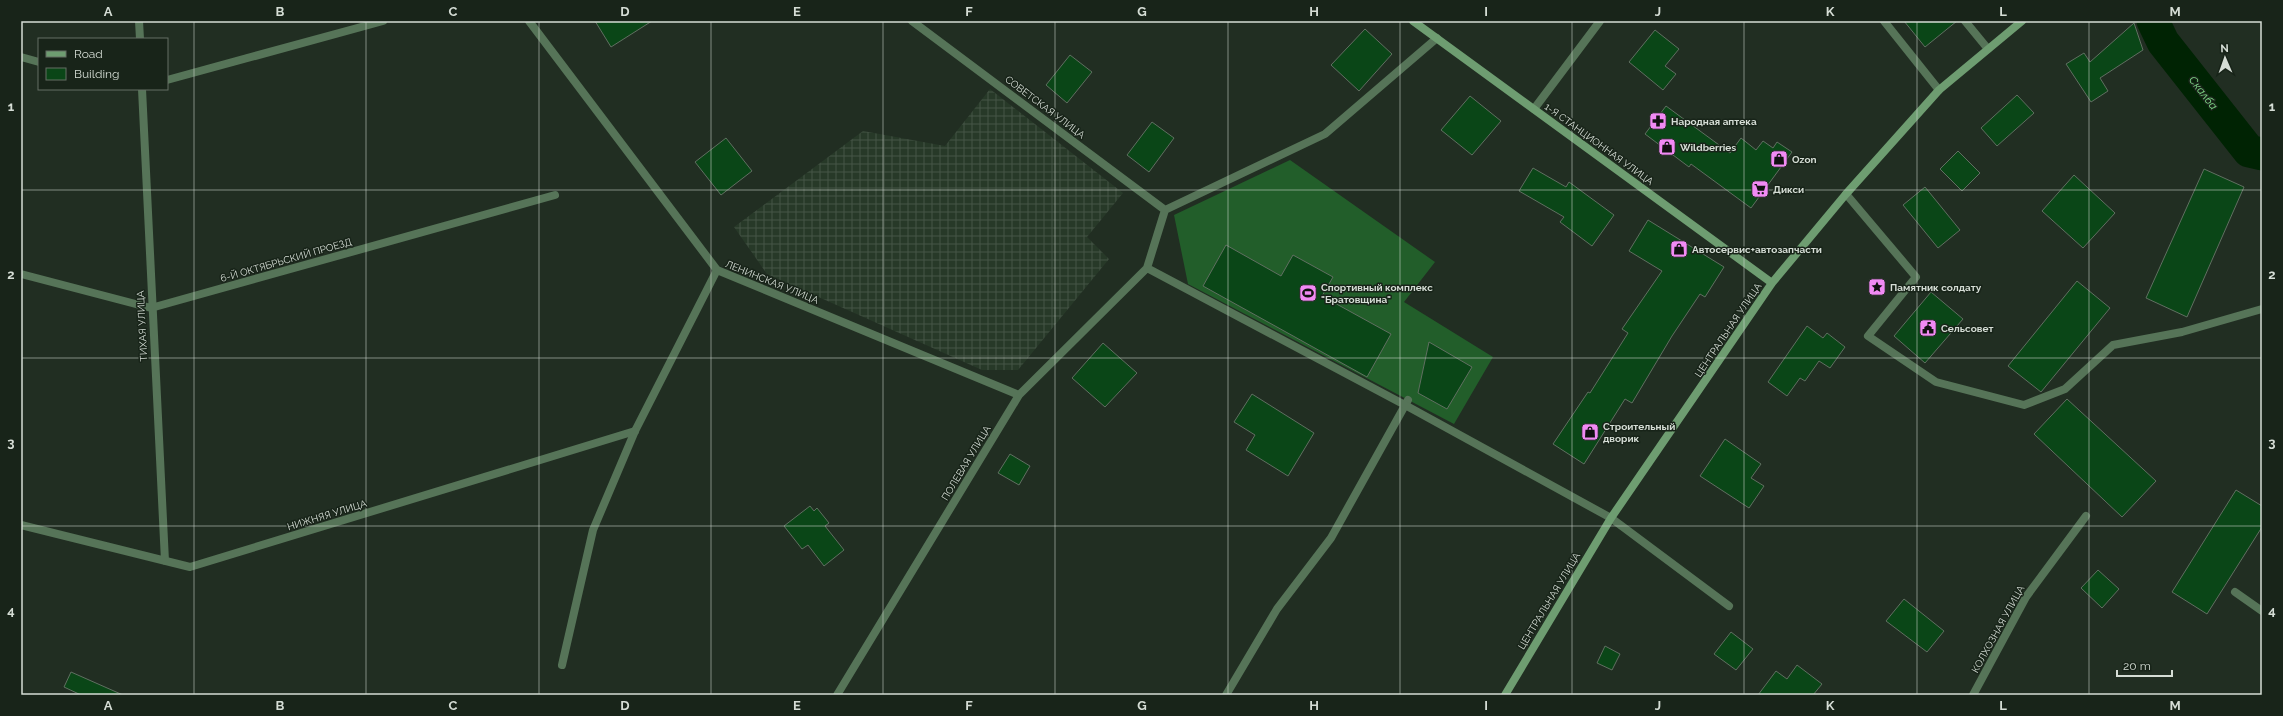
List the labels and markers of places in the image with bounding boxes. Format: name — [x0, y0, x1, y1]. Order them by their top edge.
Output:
pharmacy icon: Народная аптека — [1648, 111, 1668, 131]
place label: Народная аптека — [1671, 116, 1757, 127]
shop icon: Wildberries — [1657, 137, 1677, 157]
place label: Wildberries — [1680, 142, 1736, 153]
shop icon: Ozon — [1769, 149, 1789, 169]
place label: Ozon — [1792, 154, 1816, 165]
supermarket icon: Дикси — [1750, 179, 1770, 199]
place label: Дикси — [1773, 184, 1804, 195]
shop icon: Автосервис+автозапчасти — [1669, 239, 1689, 259]
place label: Автосервис+автозапчасти — [1692, 244, 1822, 255]
place icon: Памятник солдату — [1867, 277, 1887, 297]
place label: Спортивный комплекс "Братовщина" — [1321, 282, 1433, 305]
place label: Памятник солдату — [1890, 282, 1982, 293]
sports icon: Спортивный комплекс "Братовщина" — [1298, 283, 1318, 303]
public building icon: Сельсовет — [1918, 318, 1938, 338]
place label: Сельсовет — [1941, 323, 1993, 334]
place label: Строительный дворик — [1603, 421, 1675, 444]
shop icon: Строительный дворик — [1580, 422, 1600, 442]

